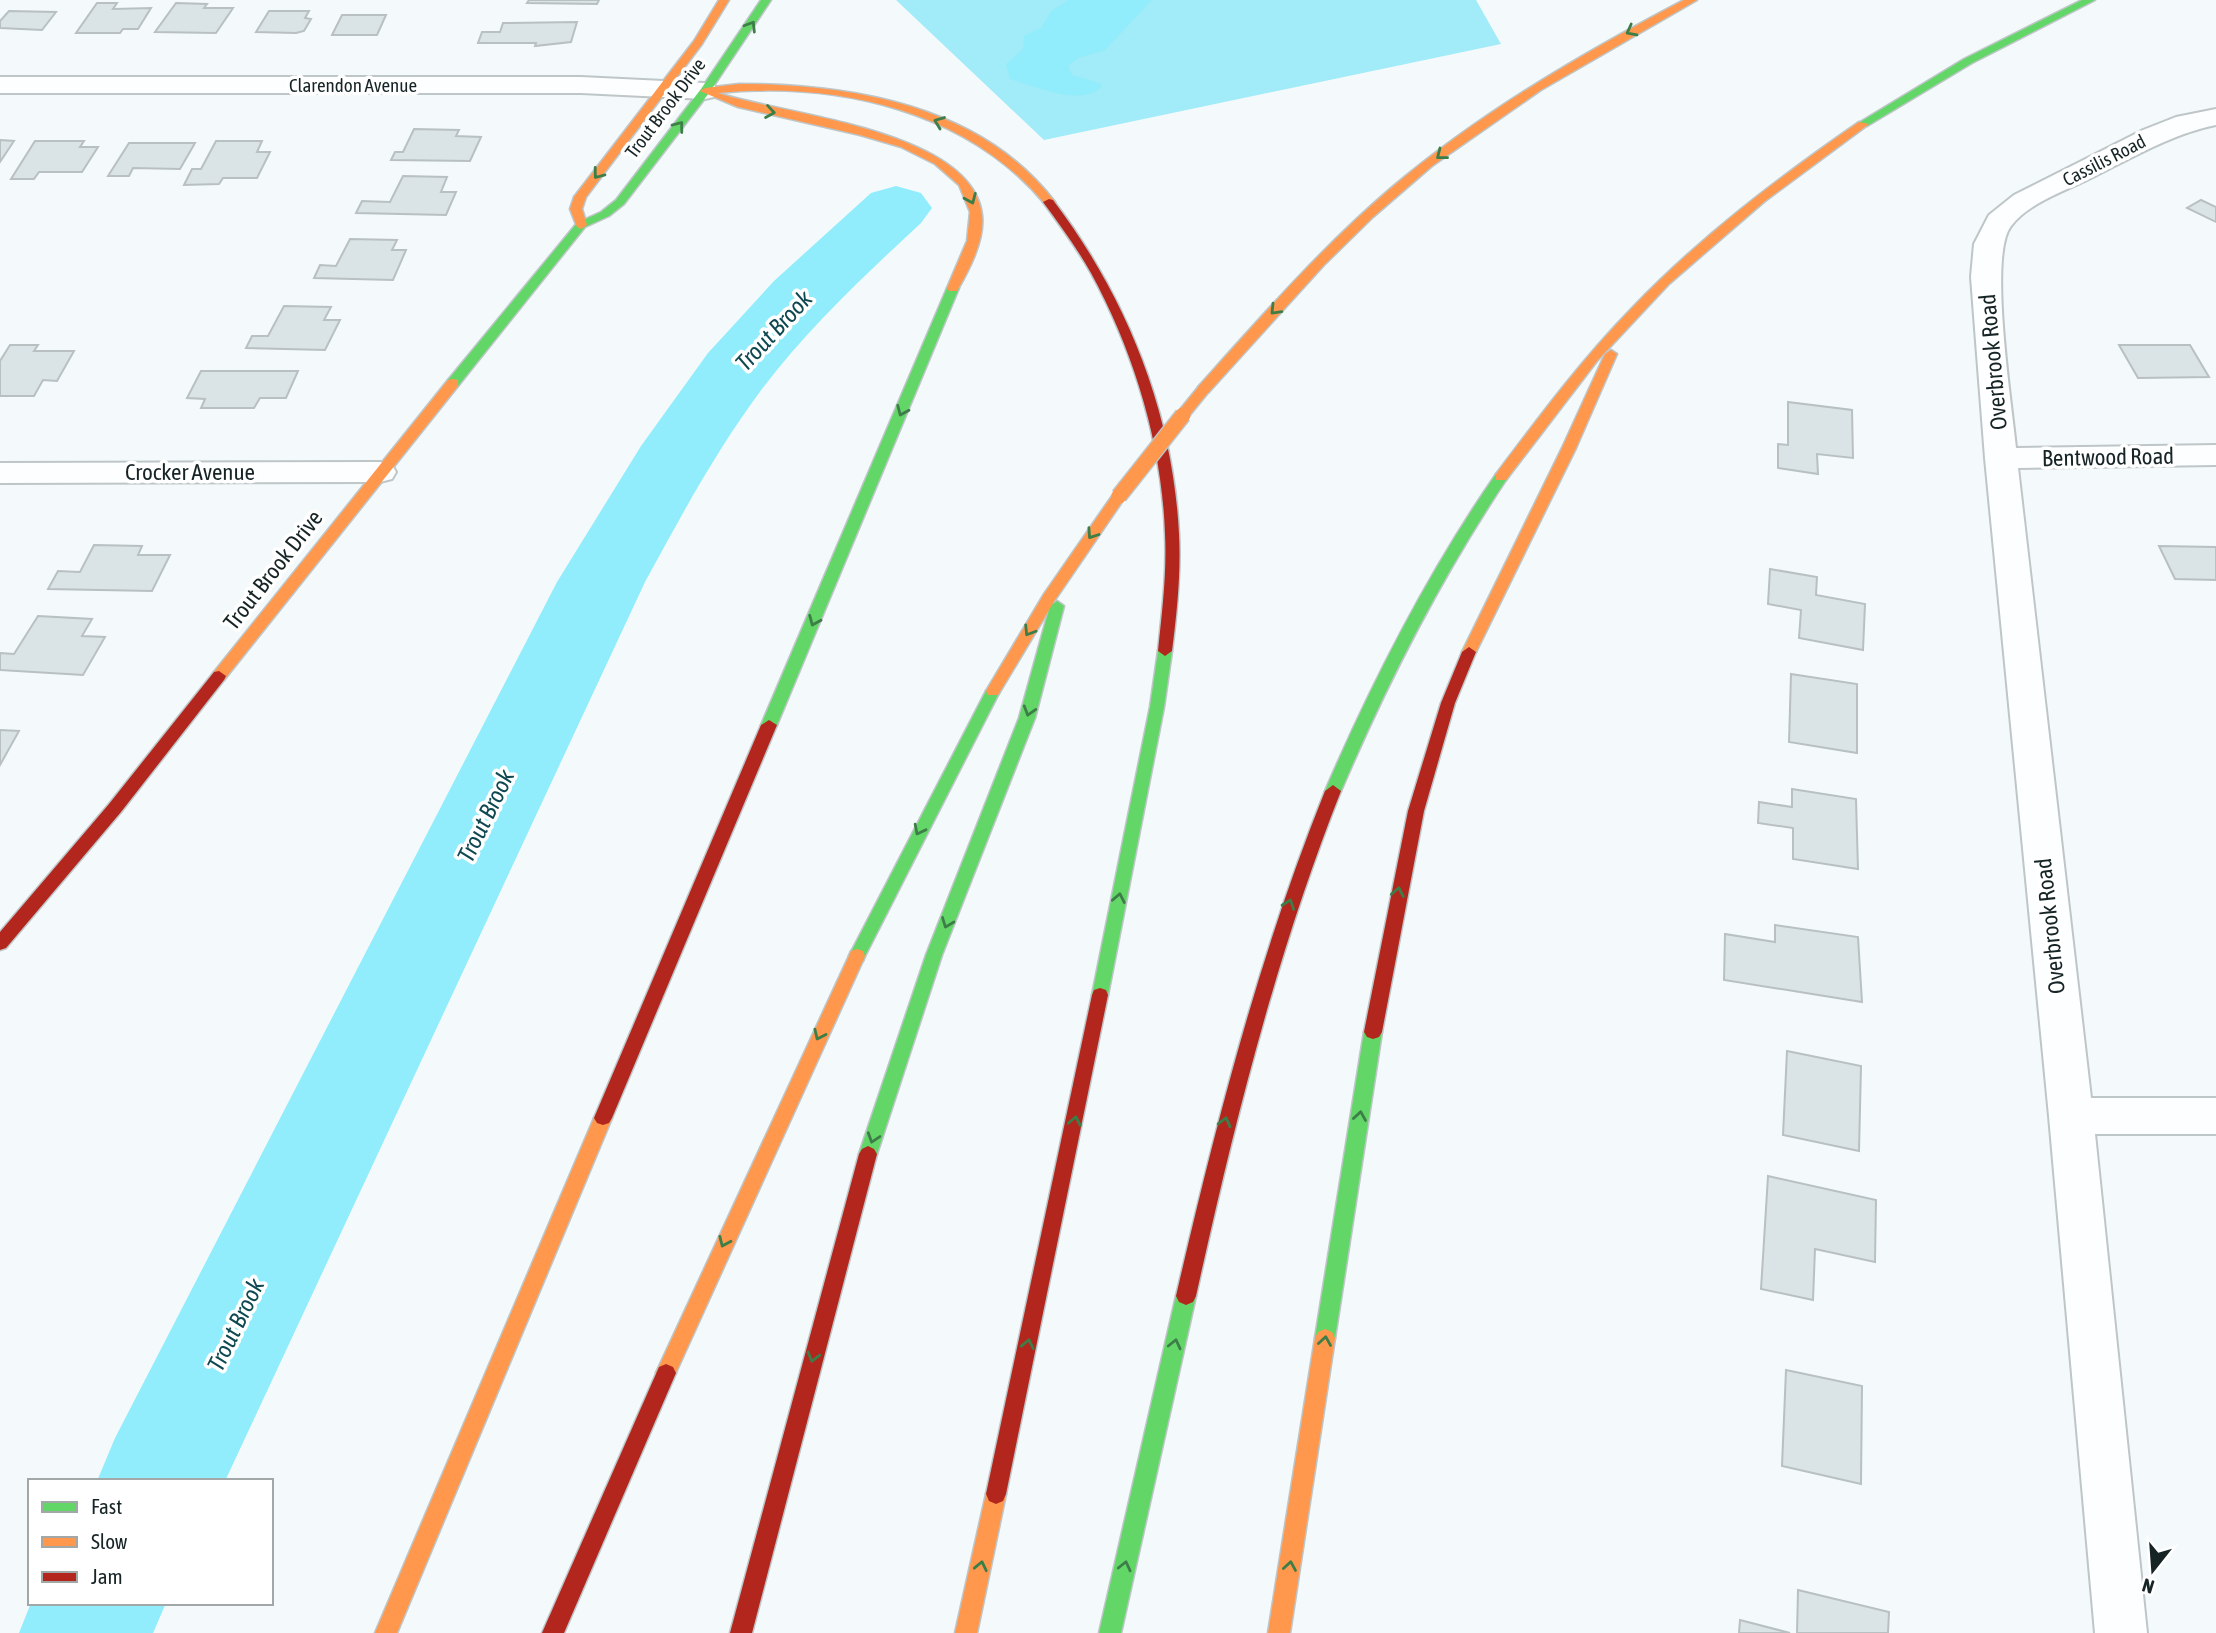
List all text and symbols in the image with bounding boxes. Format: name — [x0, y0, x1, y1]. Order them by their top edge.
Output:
one-way arrow — [742, 21, 755, 34]
one-way arrow — [1626, 23, 1639, 36]
street label: Trout Brook Drive — [620, 54, 710, 162]
street label: Clarendon Avenue — [289, 74, 417, 96]
one-way arrow — [764, 104, 776, 119]
one-way arrow — [933, 116, 945, 130]
one-way arrow — [671, 122, 683, 134]
street label: Cassilis Road — [2059, 130, 2149, 190]
one-way arrow — [1436, 146, 1448, 159]
one-way arrow — [593, 166, 606, 179]
one-way arrow — [963, 192, 977, 204]
water label: Trout Brook — [730, 285, 818, 376]
street label: Overbrook Road — [1974, 293, 2012, 431]
one-way arrow — [1270, 302, 1283, 315]
one-way arrow — [896, 404, 910, 416]
street label: Bentwood Road — [2042, 443, 2174, 471]
street label: Crocker Avenue — [125, 459, 255, 485]
street label: Trout Brook Drive — [218, 505, 328, 635]
one-way arrow — [1087, 527, 1100, 540]
one-way arrow — [808, 614, 822, 626]
one-way arrow — [1024, 624, 1037, 637]
one-way arrow — [1023, 704, 1037, 716]
water label: Trout Brook — [452, 765, 520, 866]
one-way arrow — [914, 823, 927, 836]
street label: Overbrook Road — [2030, 857, 2070, 995]
one-way arrow — [1390, 886, 1405, 898]
one-way arrow — [1111, 892, 1126, 904]
one-way arrow — [1280, 899, 1294, 911]
one-way arrow — [941, 916, 955, 928]
one-way arrow — [814, 1028, 828, 1040]
one-way arrow — [1352, 1110, 1367, 1122]
one-way arrow — [1066, 1115, 1081, 1127]
one-way arrow — [1217, 1117, 1231, 1129]
one-way arrow — [867, 1132, 882, 1144]
one-way arrow — [718, 1234, 732, 1247]
water label: Trout Brook — [202, 1274, 270, 1375]
one-way arrow — [1317, 1335, 1332, 1347]
one-way arrow — [1020, 1338, 1034, 1350]
one-way arrow — [1167, 1338, 1181, 1350]
one-way arrow — [807, 1351, 821, 1363]
legend — [28, 1479, 273, 1605]
text: Fast — [91, 1494, 122, 1518]
text: Slow — [91, 1529, 128, 1553]
north arrow — [2118, 1535, 2188, 1605]
one-way arrow — [972, 1560, 987, 1572]
one-way arrow — [1117, 1560, 1132, 1572]
one-way arrow — [1282, 1560, 1297, 1571]
text: Jam — [91, 1564, 123, 1588]
text: N — [2139, 1574, 2157, 1598]

